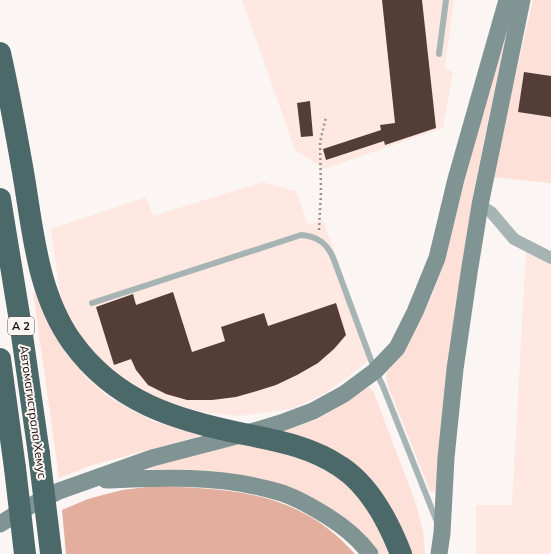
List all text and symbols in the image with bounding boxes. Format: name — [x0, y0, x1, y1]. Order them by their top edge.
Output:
road number: A 2 — [8, 317, 34, 335]
street label: Автомагистрала Хемус — [17, 344, 50, 480]

